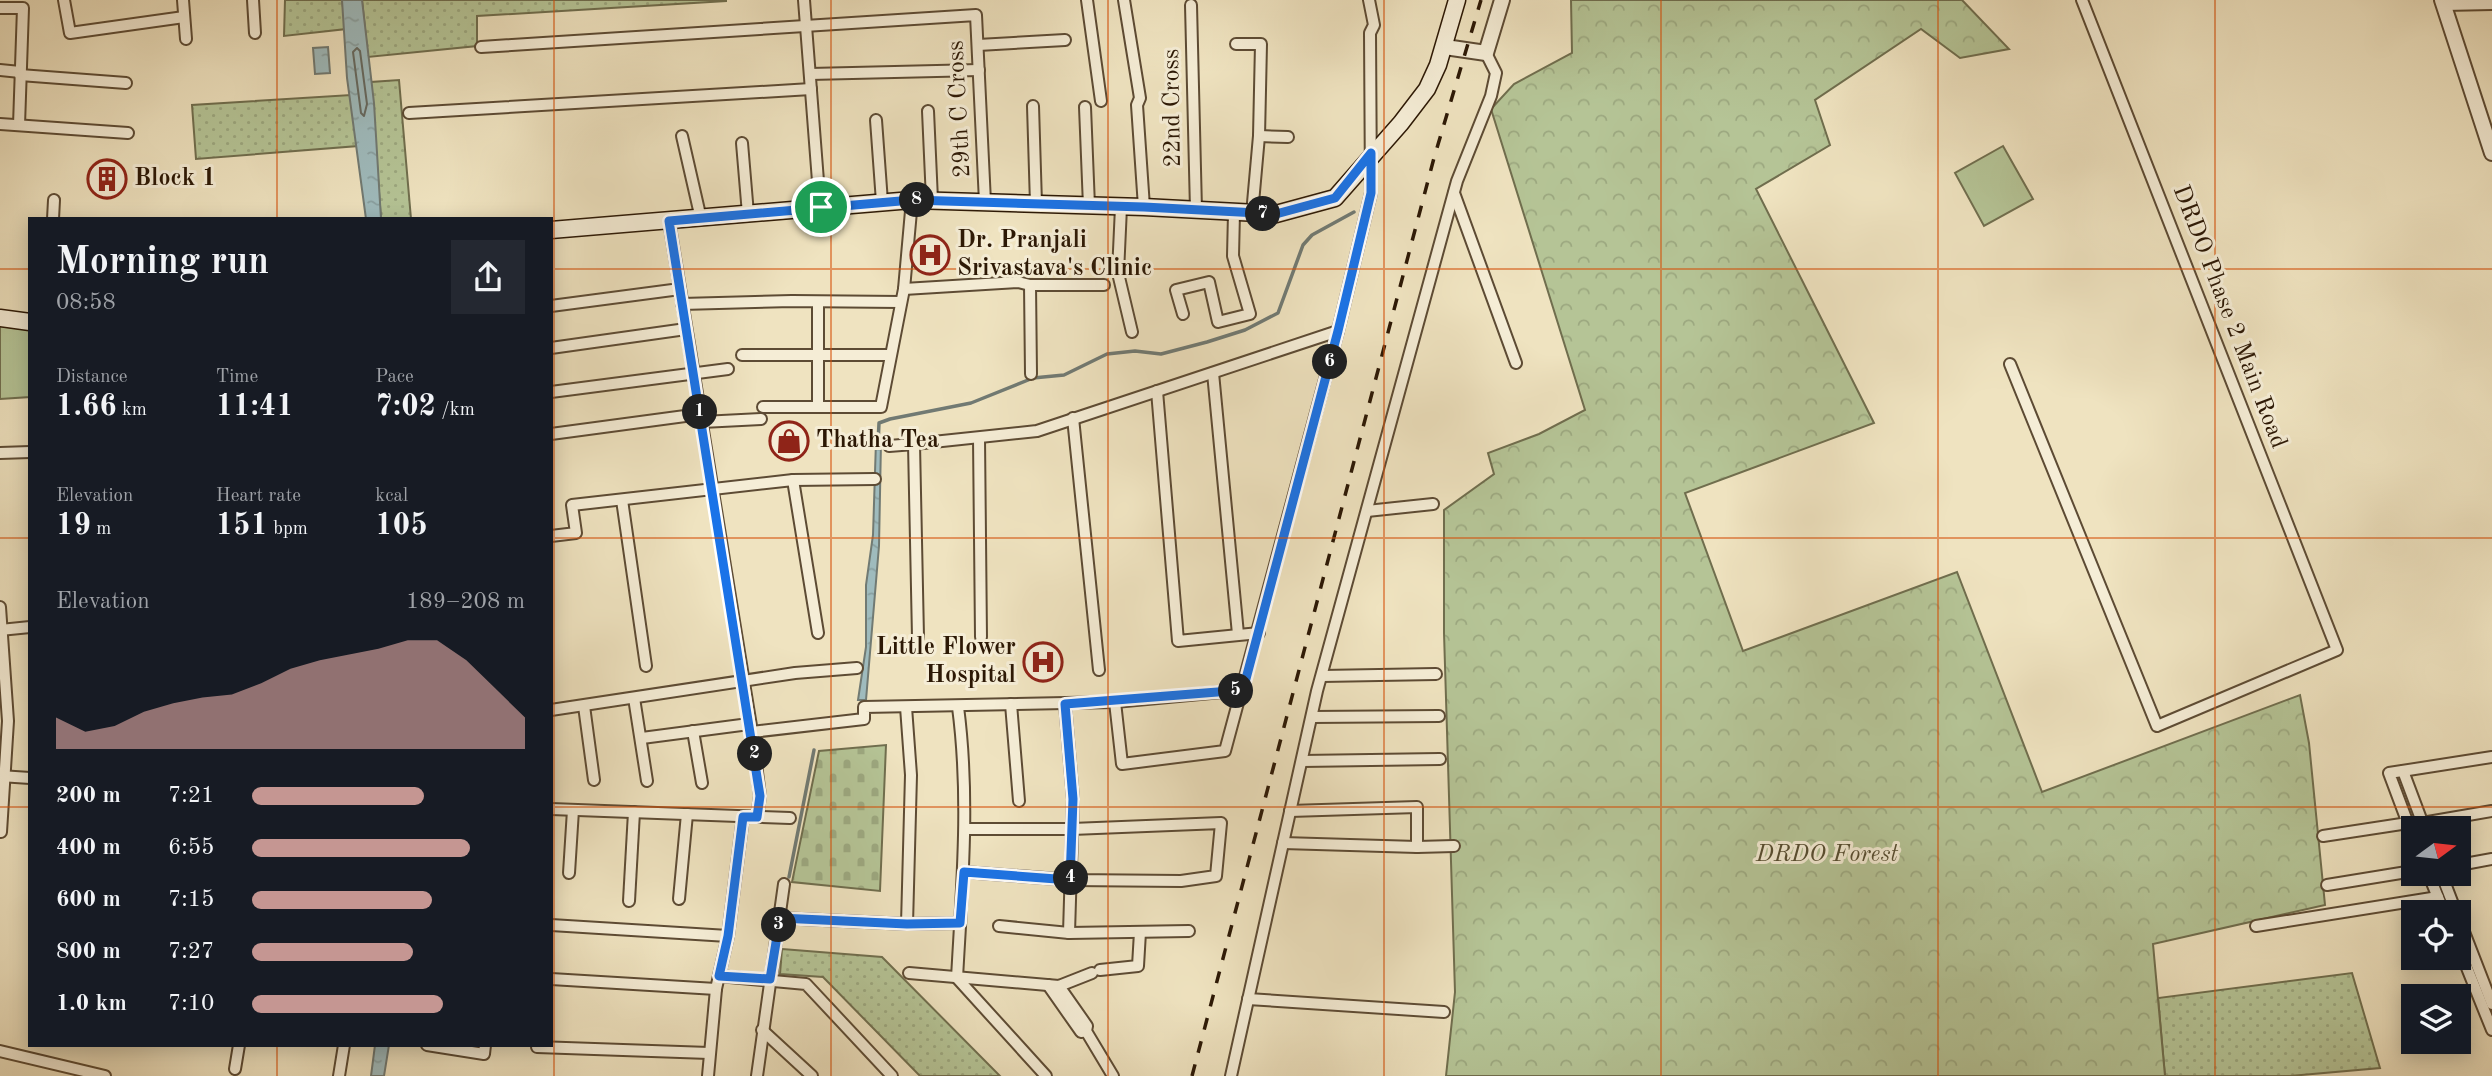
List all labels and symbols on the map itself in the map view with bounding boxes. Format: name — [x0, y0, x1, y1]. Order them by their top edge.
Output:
street label: 29th C Cross — [944, 40, 976, 178]
street label: 22nd Cross — [1160, 48, 1186, 168]
building icon: Block 1 — [86, 158, 128, 200]
place label: Block 1 — [134, 167, 216, 191]
pin — [791, 177, 851, 237]
pin: 8 — [900, 182, 934, 218]
street label: DRDO Phase 2 Main Road — [2168, 182, 2290, 452]
pin: 7 — [1246, 196, 1280, 232]
place label: Dr. Pranjali Srivastava's Clinic — [957, 229, 1152, 281]
hospital icon: Dr. Pranjali Srivastava's Clinic — [909, 234, 951, 276]
pin: 6 — [1312, 344, 1348, 380]
pin: 1 — [682, 394, 718, 430]
shop icon: Thatha Tea — [768, 420, 810, 462]
place label: Thatha Tea — [816, 429, 939, 453]
place label: Little Flower Hospital — [876, 636, 1016, 688]
hospital icon: Little Flower Hospital — [1022, 641, 1064, 683]
pin: 5 — [1218, 674, 1254, 708]
pin: 2 — [738, 736, 772, 772]
north arrow — [2401, 816, 2471, 886]
park label: DRDO Forest — [1755, 843, 1899, 867]
pin: 4 — [1054, 860, 1088, 896]
pin: 3 — [762, 908, 796, 942]

